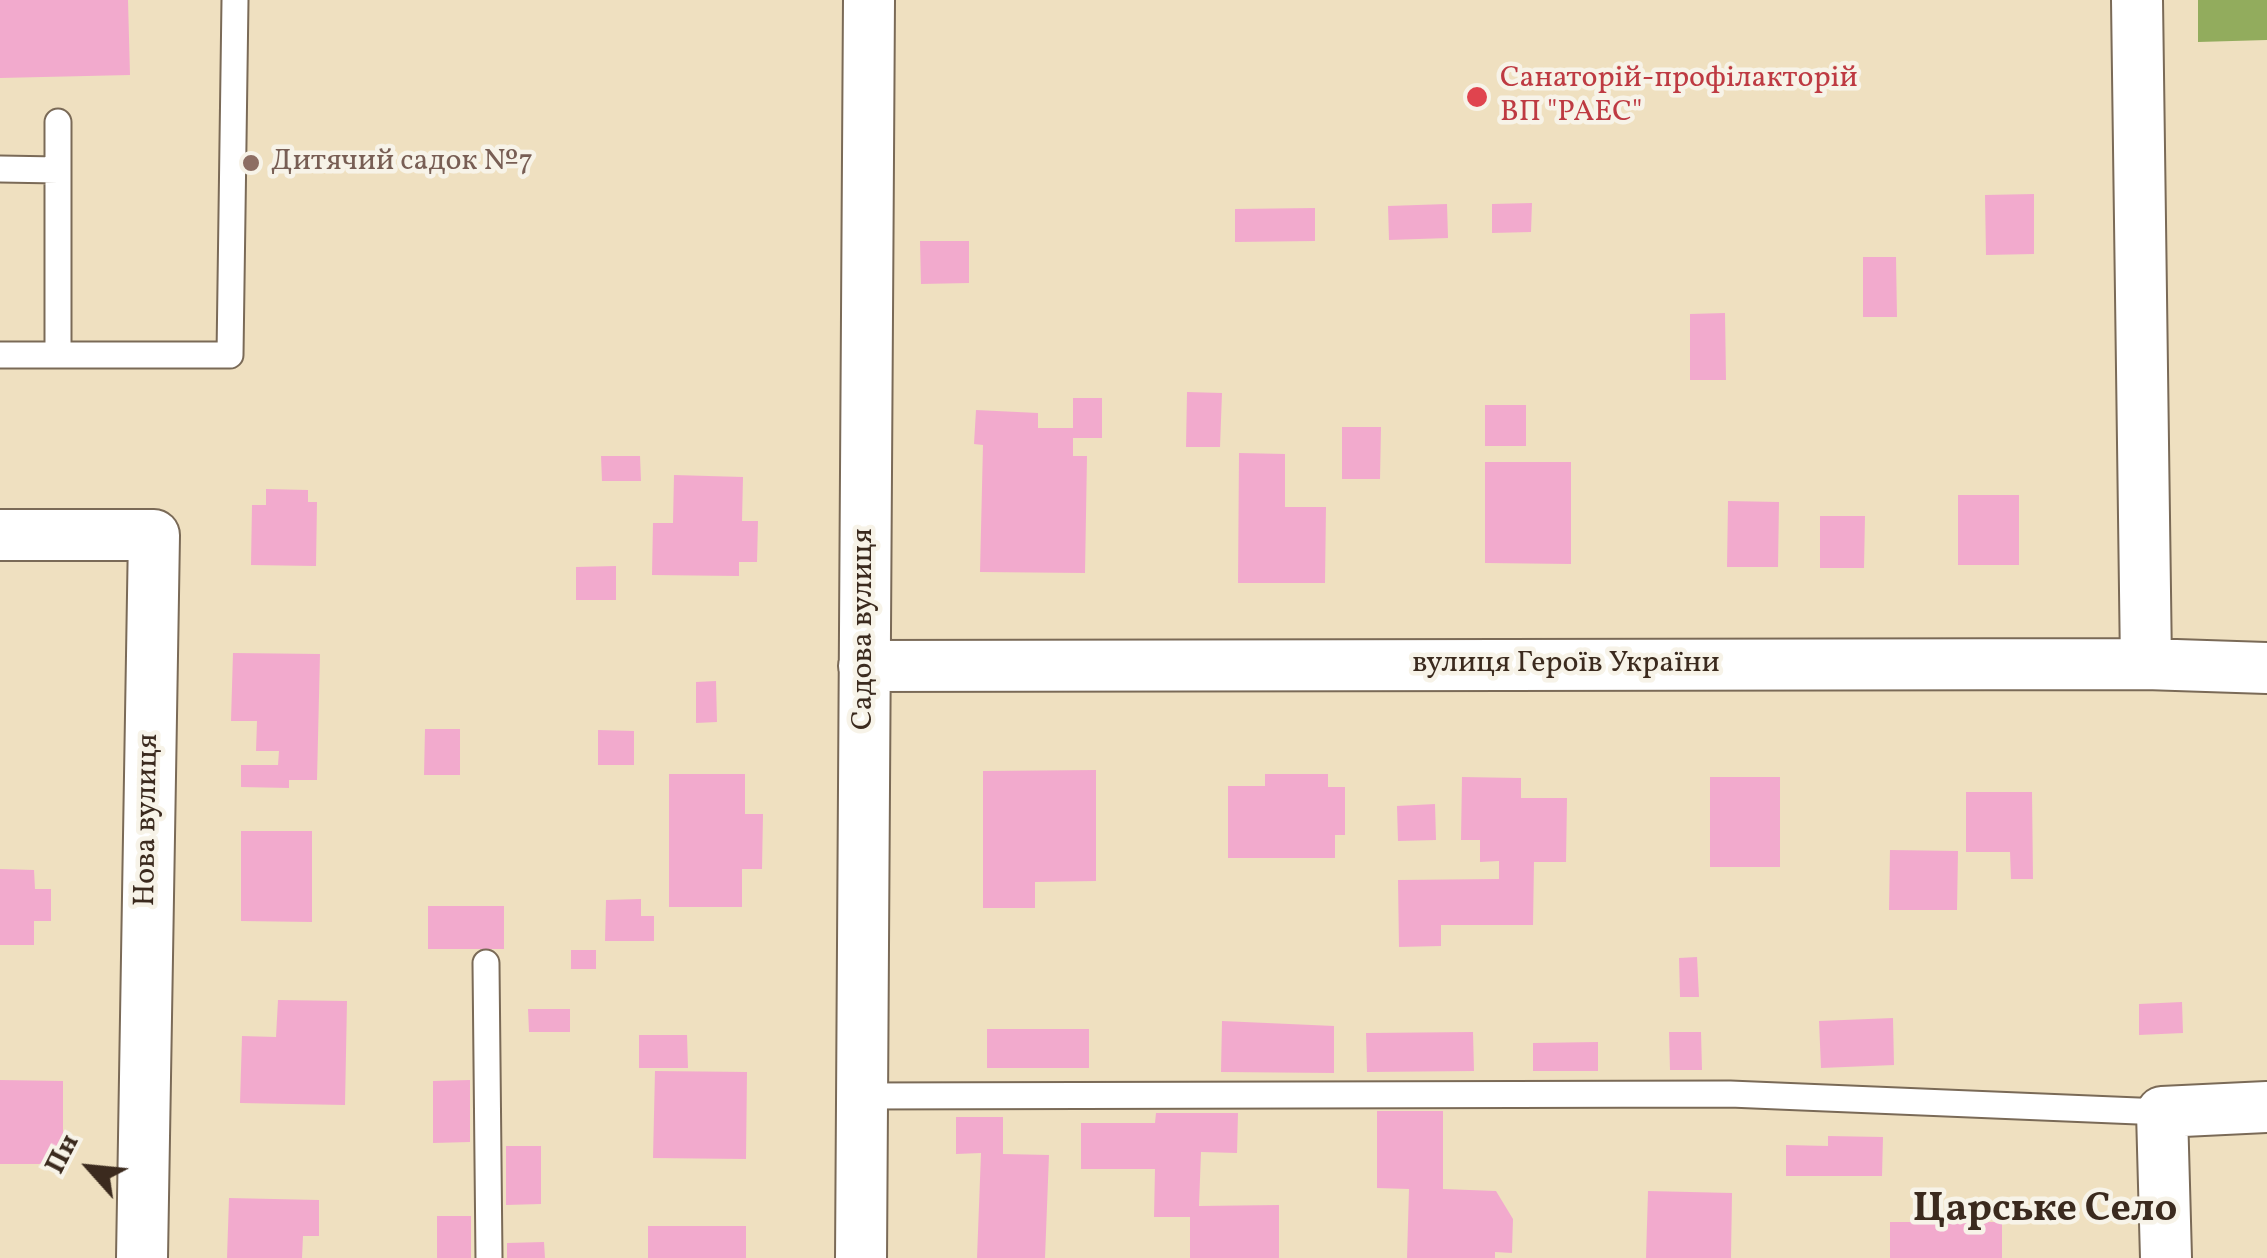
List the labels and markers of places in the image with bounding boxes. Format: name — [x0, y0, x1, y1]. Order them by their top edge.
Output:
place label: Санаторій-профілакторій ВП "РАЕС" — [1500, 62, 1858, 132]
marker: Санаторій-профілакторій ВП "РАЕС" — [1464, 84, 1490, 110]
place label: Дитячий садок №7 — [271, 145, 533, 181]
marker: Дитячий садок №7 — [240, 152, 262, 174]

